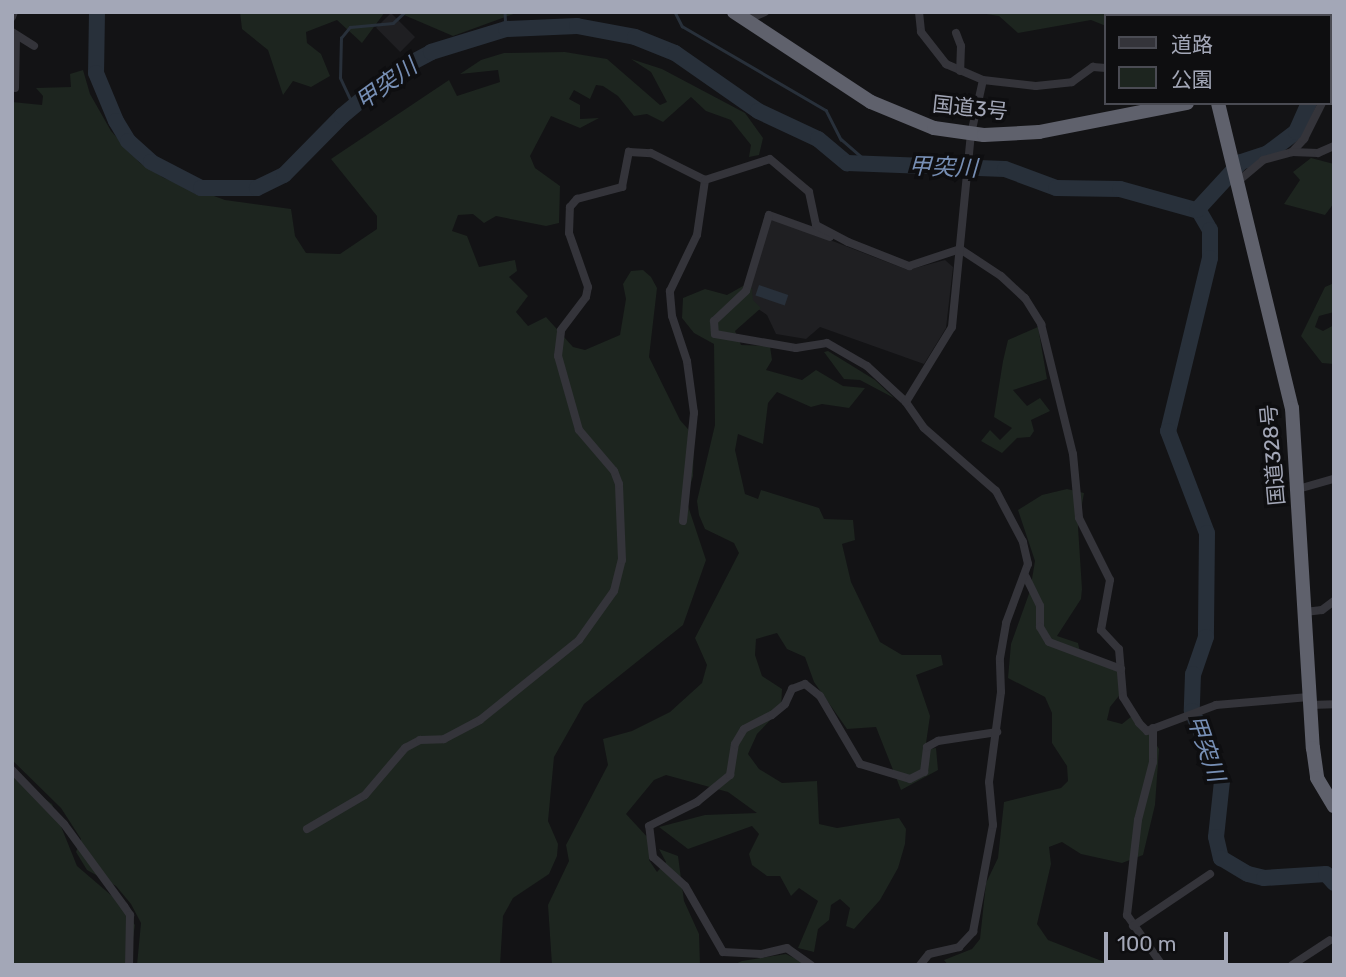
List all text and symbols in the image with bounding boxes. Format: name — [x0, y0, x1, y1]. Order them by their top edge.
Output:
legend — [1104, 14, 1332, 105]
text: 道路 — [1171, 32, 1213, 57]
water label: 甲突川 — [350, 53, 422, 115]
text: 公園 — [1171, 67, 1213, 92]
street label: 国道3号 — [931, 92, 1009, 124]
water label: 甲突川 — [908, 152, 978, 182]
street label: 国道328号 — [1256, 403, 1290, 507]
water label: 甲突川 — [1182, 711, 1230, 785]
scale bar — [1108, 918, 1232, 962]
text: 100 m — [1117, 931, 1176, 956]

